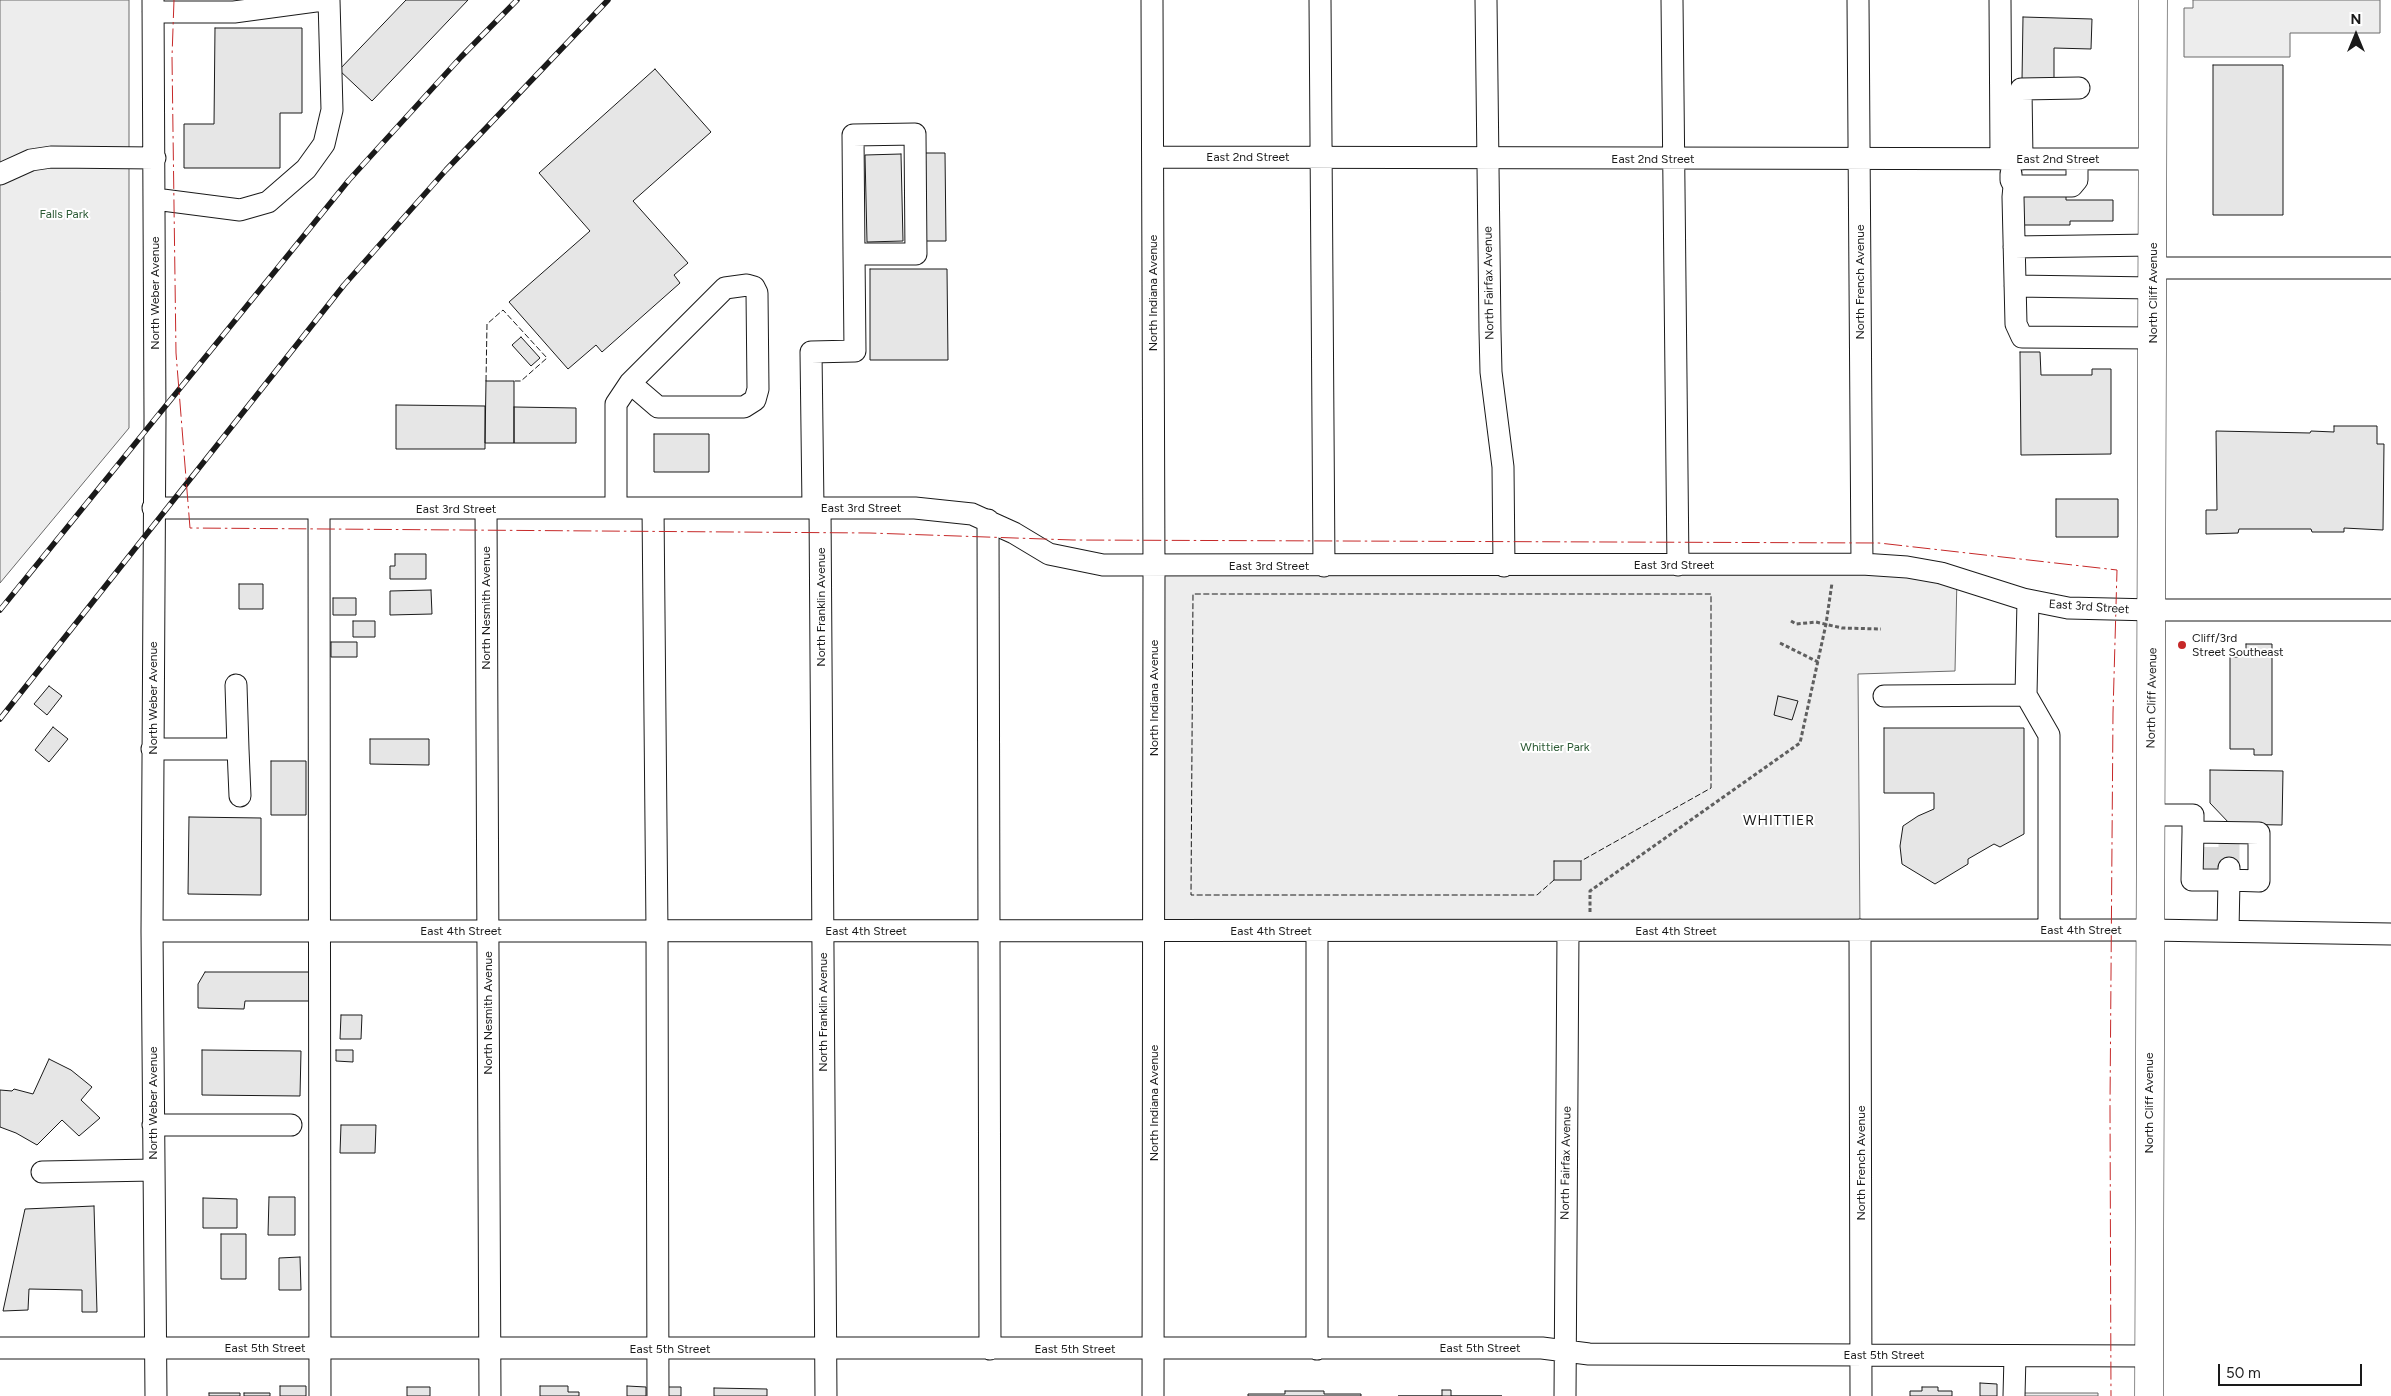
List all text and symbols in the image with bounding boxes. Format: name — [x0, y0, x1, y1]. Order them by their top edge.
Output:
north arrow — [2331, 10, 2381, 60]
text: N — [2351, 11, 2361, 28]
street label: East 2nd Street — [1206, 150, 1290, 164]
street label: East 2nd Street — [1611, 152, 1695, 166]
street label: East 2nd Street — [2016, 152, 2100, 166]
park label: Falls Park — [39, 207, 89, 221]
street label: North French Avenue — [1853, 225, 1867, 339]
street label: North Fairfax Avenue — [1481, 226, 1497, 340]
street label: North Indiana Avenue — [1146, 235, 1160, 351]
street label: North Weber Avenue — [148, 236, 162, 350]
street label: North Cliff Avenue — [2146, 243, 2160, 343]
street label: East 3rd Street — [821, 501, 901, 515]
street label: East 3rd Street — [416, 502, 496, 516]
street label: North Nesmith Avenue — [479, 546, 493, 670]
street label: North Franklin Avenue — [814, 547, 828, 667]
street label: East 3rd Street — [1634, 558, 1714, 572]
street label: East 3rd Street — [1229, 559, 1309, 573]
street label: East 3rd Street — [2048, 597, 2130, 617]
place label: Cliff/3rd Street Southeast — [2192, 631, 2284, 659]
marker: Cliff/3rd Street Southeast — [2176, 639, 2188, 651]
street label: North Indiana Avenue — [1147, 640, 1161, 756]
street label: North Weber Avenue — [146, 641, 160, 755]
street label: North Cliff Avenue — [2144, 647, 2160, 749]
park label: Whittier Park — [1520, 740, 1590, 754]
district label: WHITTIER — [1742, 813, 1816, 829]
street label: East 4th Street — [2040, 923, 2122, 937]
street label: East 4th Street — [420, 924, 502, 938]
street label: East 4th Street — [825, 924, 907, 938]
street label: East 4th Street — [1230, 924, 1312, 938]
street label: East 4th Street — [1635, 924, 1717, 938]
street label: North Nesmith Avenue — [481, 951, 495, 1075]
street label: North Franklin Avenue — [816, 952, 830, 1072]
street label: North Indiana Avenue — [1147, 1045, 1161, 1161]
street label: North Weber Avenue — [146, 1046, 160, 1160]
street label: North Cliff Avenue — [2142, 1053, 2156, 1153]
street label: North Fairfax Avenue — [1558, 1106, 1574, 1220]
street label: North French Avenue — [1854, 1106, 1868, 1220]
street label: East 5th Street — [224, 1341, 306, 1355]
street label: East 5th Street — [1439, 1341, 1521, 1355]
street label: East 5th Street — [629, 1342, 711, 1356]
street label: East 5th Street — [1034, 1342, 1116, 1356]
street label: East 5th Street — [1843, 1348, 1925, 1362]
scale bar — [2221, 1354, 2365, 1386]
text: 50 m — [2226, 1364, 2261, 1382]

